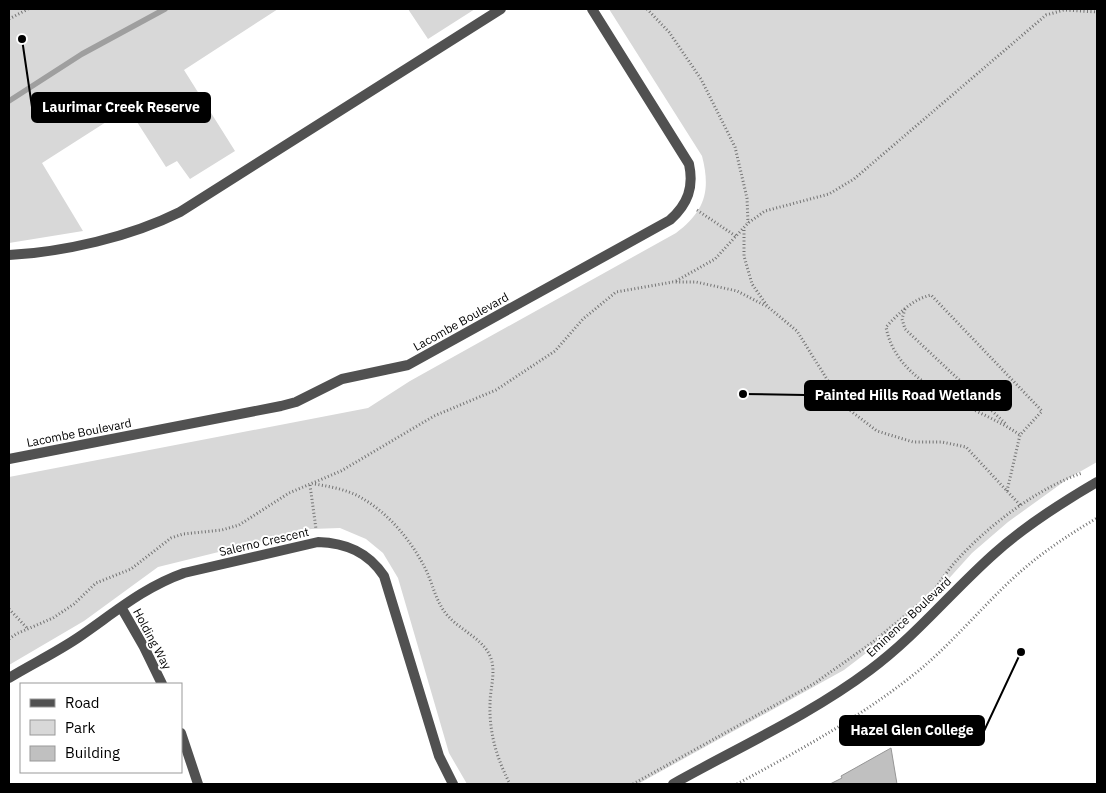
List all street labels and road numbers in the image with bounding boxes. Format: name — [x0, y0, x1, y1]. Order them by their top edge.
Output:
street label: Lacombe Boulevard — [411, 289, 511, 354]
street label: Lacombe Boulevard — [25, 415, 133, 450]
street label: Salerno Crescent — [217, 524, 310, 559]
street label: Eminence Boulevard — [863, 573, 954, 660]
street label: Holding Way — [130, 606, 175, 672]

